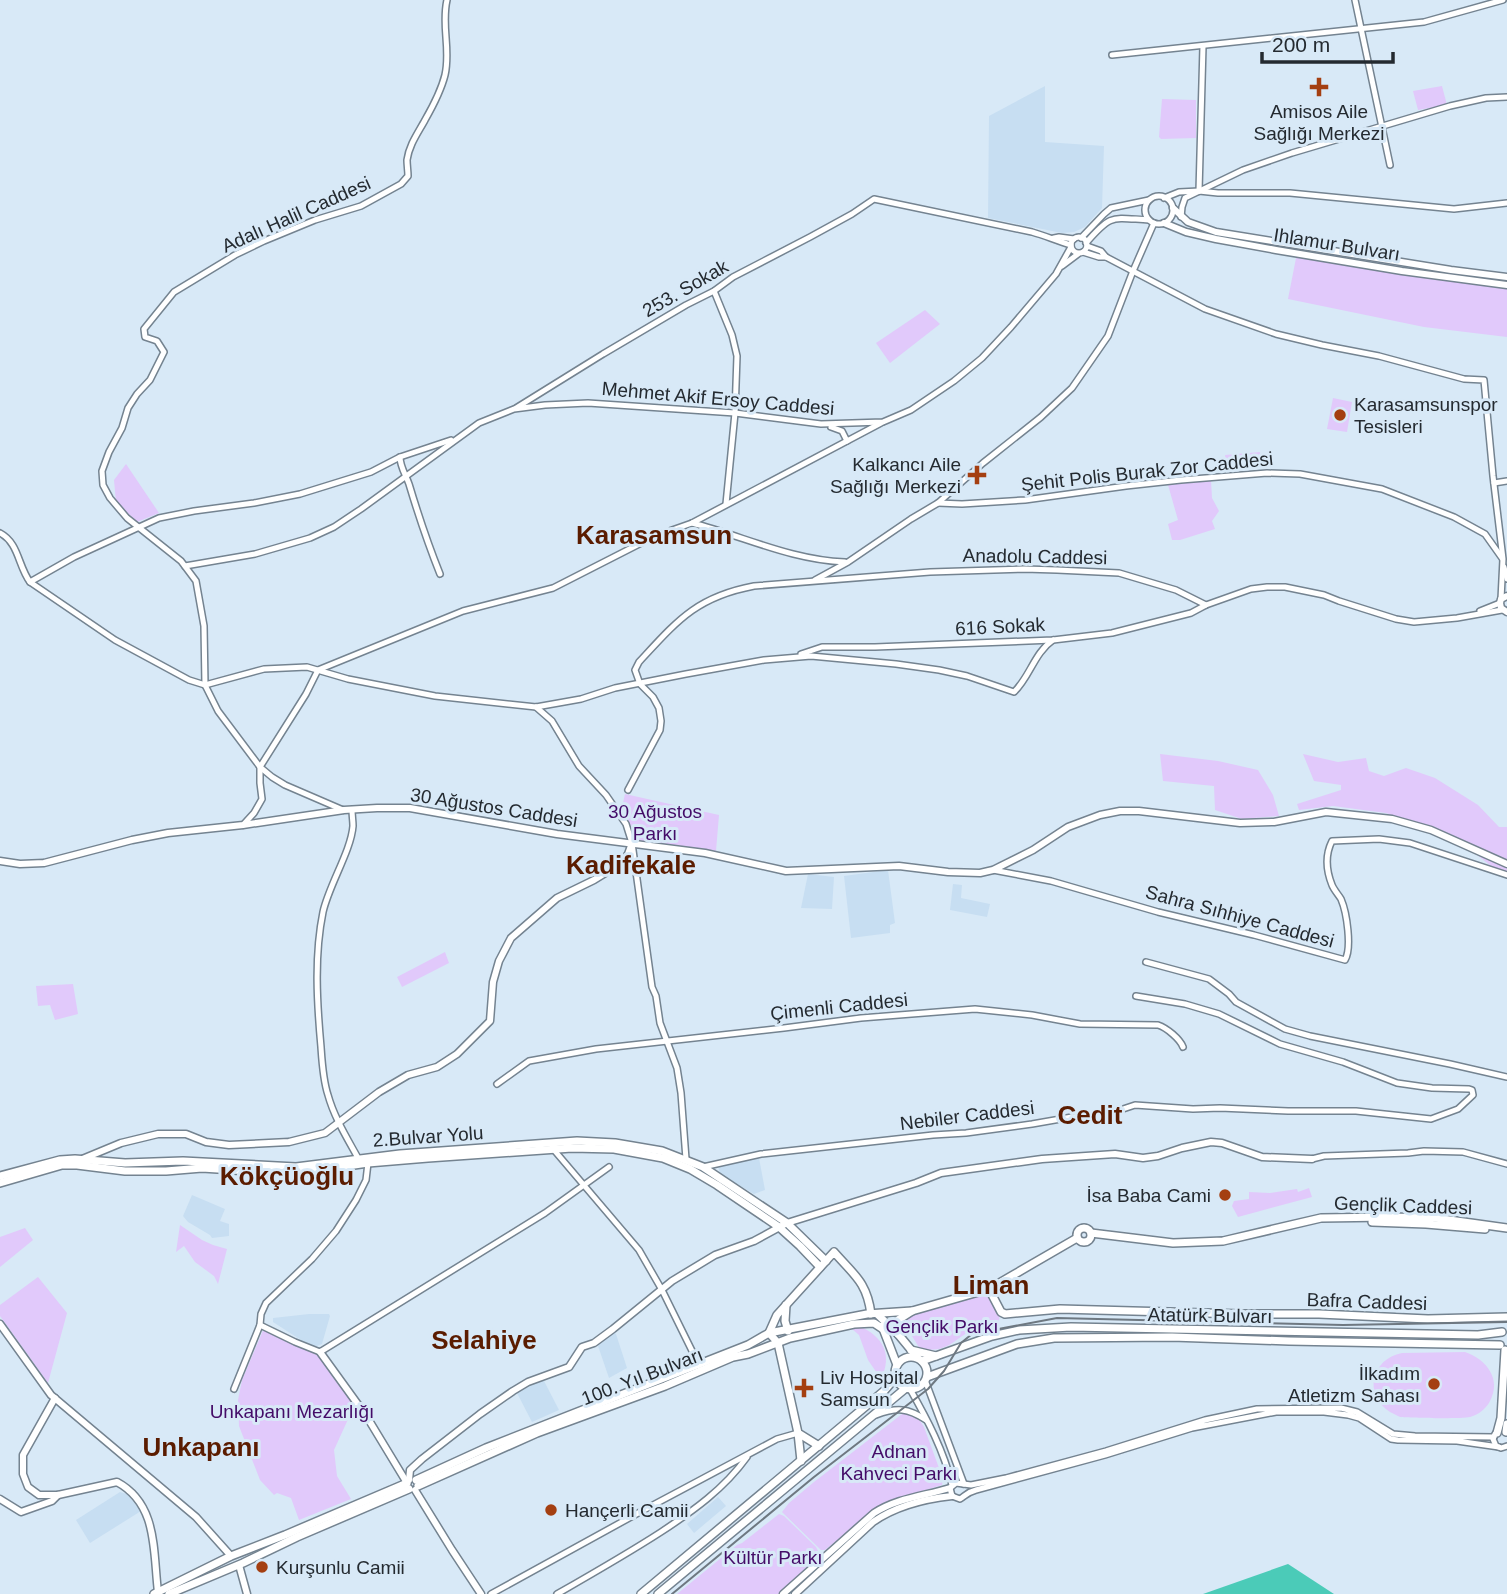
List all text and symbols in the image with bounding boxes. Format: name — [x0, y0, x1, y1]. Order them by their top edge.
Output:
scale bar — [1262, 21, 1393, 65]
text: 200 m — [1272, 33, 1330, 56]
marker: Amisos Aile Sağlığı Merkezi — [1309, 77, 1329, 97]
place label: Amisos Aile Sağlığı Merkezi — [1254, 101, 1384, 144]
street label: Adalı Halil Caddesi — [219, 172, 374, 257]
street label: Ihlamur Bulvarı — [1272, 224, 1402, 265]
street label: 253. Sokak — [639, 255, 732, 321]
street label: Mehmet Akif Ersoy Caddesi — [601, 378, 835, 419]
place label: Karasamsunspor Tesisleri — [1354, 394, 1498, 437]
marker: Karasamsunspor Tesisleri — [1332, 407, 1348, 423]
street label: Şehit Polis Burak Zor Caddesi — [1020, 448, 1274, 495]
place label: Kalkancı Aile Sağlığı Merkezi — [830, 454, 961, 497]
marker: Kalkancı Aile Sağlığı Merkezi — [967, 465, 987, 485]
district label: Karasamsun — [576, 520, 732, 550]
street label: Anadolu Caddesi — [962, 545, 1108, 568]
street label: 616 Sokak — [955, 614, 1046, 639]
street label: 30 Ağustos Caddesi — [409, 784, 579, 831]
park label: 30 Ağustos Parkı — [608, 801, 702, 844]
district label: Kadifekale — [566, 850, 696, 880]
street label: Sahra Sıhhiye Caddesi — [1143, 881, 1336, 952]
street label: Çimenli Caddesi — [769, 989, 909, 1024]
street label: Nebiler Caddesi — [899, 1097, 1035, 1134]
district label: Cedit — [1058, 1100, 1123, 1130]
street label: 2.Bulvar Yolu — [372, 1122, 484, 1151]
district label: Kökçüoğlu — [220, 1161, 354, 1191]
place label: İsa Baba Cami — [1086, 1185, 1211, 1206]
marker: İsa Baba Cami — [1217, 1187, 1233, 1203]
street label: Gençlik Caddesi — [1333, 1193, 1472, 1218]
district label: Liman — [953, 1270, 1029, 1300]
street label: Bafra Caddesi — [1306, 1289, 1428, 1314]
street label: Atatürk Bulvarı — [1148, 1304, 1272, 1327]
park label: Gençlik Parkı — [886, 1316, 998, 1337]
district label: Selahiye — [431, 1325, 537, 1355]
street label: 100. Yıl Bulvarı — [578, 1344, 706, 1409]
place label: İlkadım Atletizm Sahası — [1288, 1363, 1420, 1406]
place label: Liv Hospital Samsun — [820, 1367, 918, 1410]
marker: İlkadım Atletizm Sahası — [1426, 1376, 1442, 1392]
marker: Liv Hospital Samsun — [794, 1378, 814, 1398]
park label: Unkapanı Mezarlığı — [210, 1401, 374, 1422]
district label: Unkapanı — [142, 1432, 260, 1462]
park label: Adnan Kahveci Parkı — [840, 1441, 958, 1484]
place label: Hançerli Camii — [565, 1500, 689, 1521]
marker: Hançerli Camii — [543, 1502, 559, 1518]
park label: Kültür Parkı — [723, 1547, 823, 1568]
place label: Kurşunlu Camii — [276, 1557, 405, 1578]
marker: Kurşunlu Camii — [254, 1559, 270, 1575]

